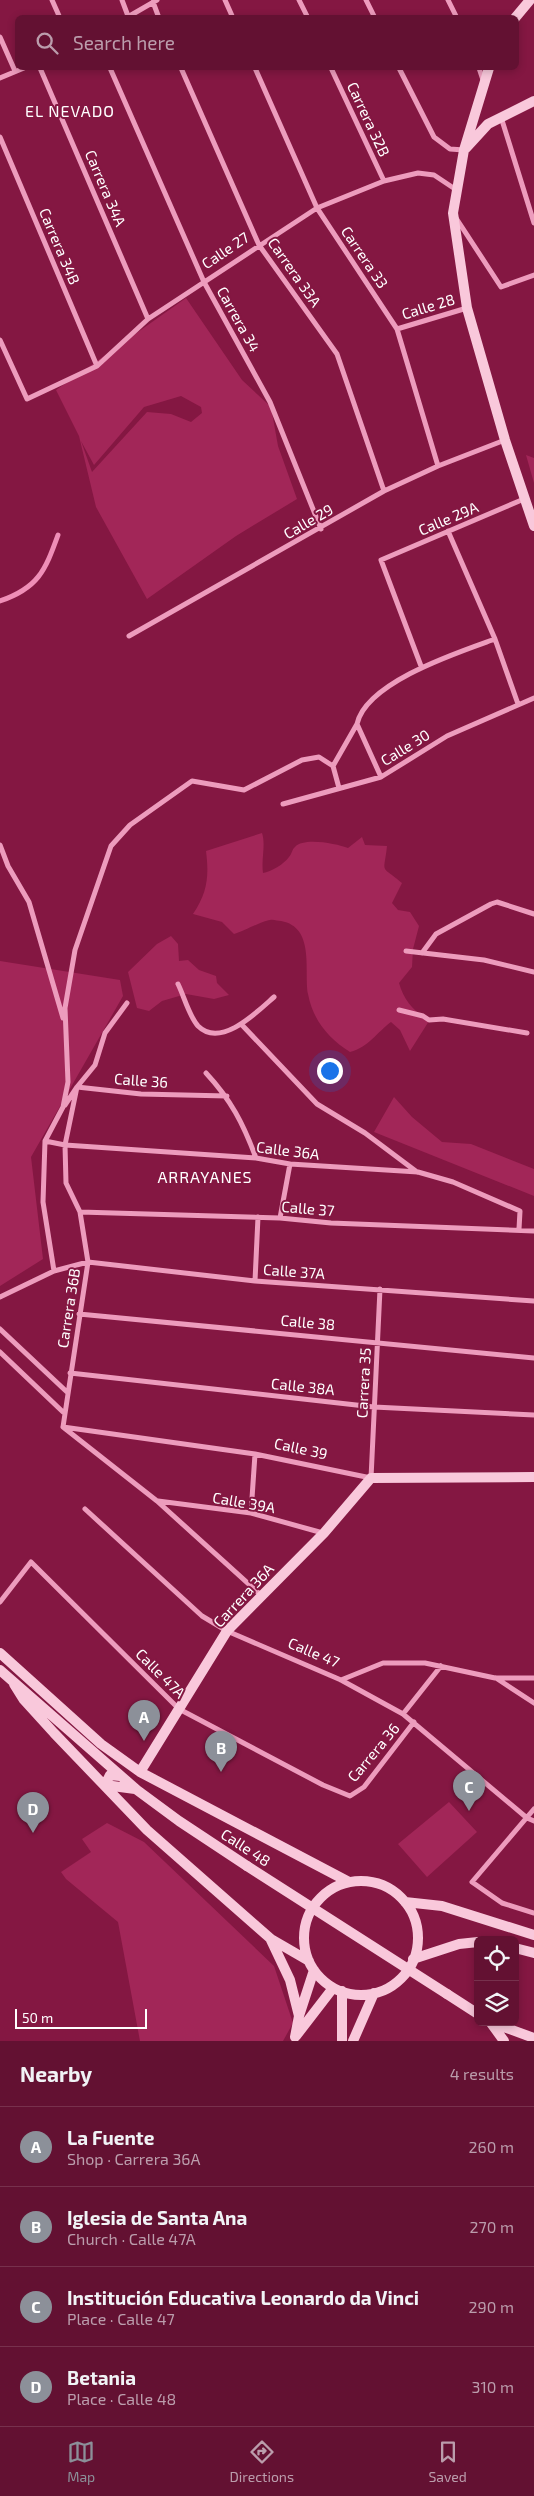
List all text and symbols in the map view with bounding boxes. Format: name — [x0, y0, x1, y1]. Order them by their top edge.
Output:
search box — [15, 15, 519, 70]
icon: search — [33, 29, 61, 57]
text: Search here — [73, 31, 175, 54]
street label: Carrera 32B — [344, 79, 394, 159]
district label: EL NEVADO — [25, 101, 115, 120]
street label: Carrera 34A — [82, 147, 130, 229]
street label: Carrera 34B — [36, 205, 84, 287]
street label: Carrera 33 — [338, 223, 392, 291]
street label: Calle 27 — [198, 227, 252, 272]
street label: Carrera 33A — [265, 234, 326, 311]
street label: Carrera 34 — [214, 283, 264, 355]
street label: Calle 28 — [399, 289, 457, 323]
street label: Calle 29A — [415, 497, 481, 539]
street label: Calle 29 — [280, 500, 336, 542]
street label: Calle 30 — [377, 725, 433, 769]
your location — [317, 1058, 343, 1084]
street label: Calle 36 — [113, 1069, 169, 1091]
street label: Calle 36A — [255, 1137, 321, 1163]
district label: ARRAYANES — [157, 1167, 253, 1186]
street label: Calle 37 — [281, 1197, 336, 1219]
street label: Calle 37A — [262, 1260, 326, 1282]
street label: Carrera 36B — [53, 1267, 83, 1349]
street label: Calle 38 — [280, 1311, 336, 1333]
street label: Carrera 35 — [352, 1347, 374, 1419]
street label: Calle 38A — [270, 1374, 336, 1398]
street label: Calle 39 — [273, 1434, 329, 1462]
street label: Calle 39A — [211, 1488, 277, 1516]
street label: Carrera 36A — [209, 1559, 277, 1631]
street label: Calle 47 — [286, 1633, 343, 1671]
street label: Calle 47A — [132, 1644, 190, 1702]
pin: A — [128, 1700, 160, 1741]
street label: Carrera 36 — [343, 1719, 403, 1785]
pin: B — [205, 1731, 237, 1772]
pin: C — [453, 1770, 485, 1811]
pin: D — [17, 1792, 49, 1833]
street label: Calle 48 — [218, 1824, 274, 1870]
map controls — [474, 1936, 519, 2026]
button: locate — [474, 1936, 519, 1981]
button: layers — [474, 1981, 519, 2026]
scale bar — [15, 2006, 148, 2029]
text: 50 m — [22, 2009, 53, 2026]
text: Nearby — [20, 2061, 92, 2086]
text: 4 results — [450, 2064, 514, 2083]
text: La Fuente — [67, 2126, 154, 2149]
text: A — [31, 2137, 41, 2156]
text: 260 m — [469, 2137, 514, 2156]
text: Shop · Carrera 36A — [67, 2149, 200, 2168]
text: Iglesia de Santa Ana — [67, 2206, 247, 2229]
text: B — [31, 2217, 41, 2236]
text: 270 m — [470, 2217, 514, 2236]
text: Church · Calle 47A — [67, 2229, 196, 2248]
text: Institución Educativa Leonardo da Vinci — [67, 2286, 419, 2309]
text: C — [31, 2297, 41, 2316]
text: 290 m — [469, 2297, 514, 2316]
text: Place · Calle 47 — [67, 2309, 175, 2328]
text: Betania — [67, 2366, 136, 2389]
text: D — [31, 2377, 41, 2396]
text: 310 m — [472, 2377, 514, 2396]
text: Place · Calle 48 — [67, 2389, 176, 2408]
tab: Map — [67, 2438, 95, 2485]
tab: Directions — [230, 2438, 294, 2485]
tab: Saved — [428, 2438, 467, 2485]

